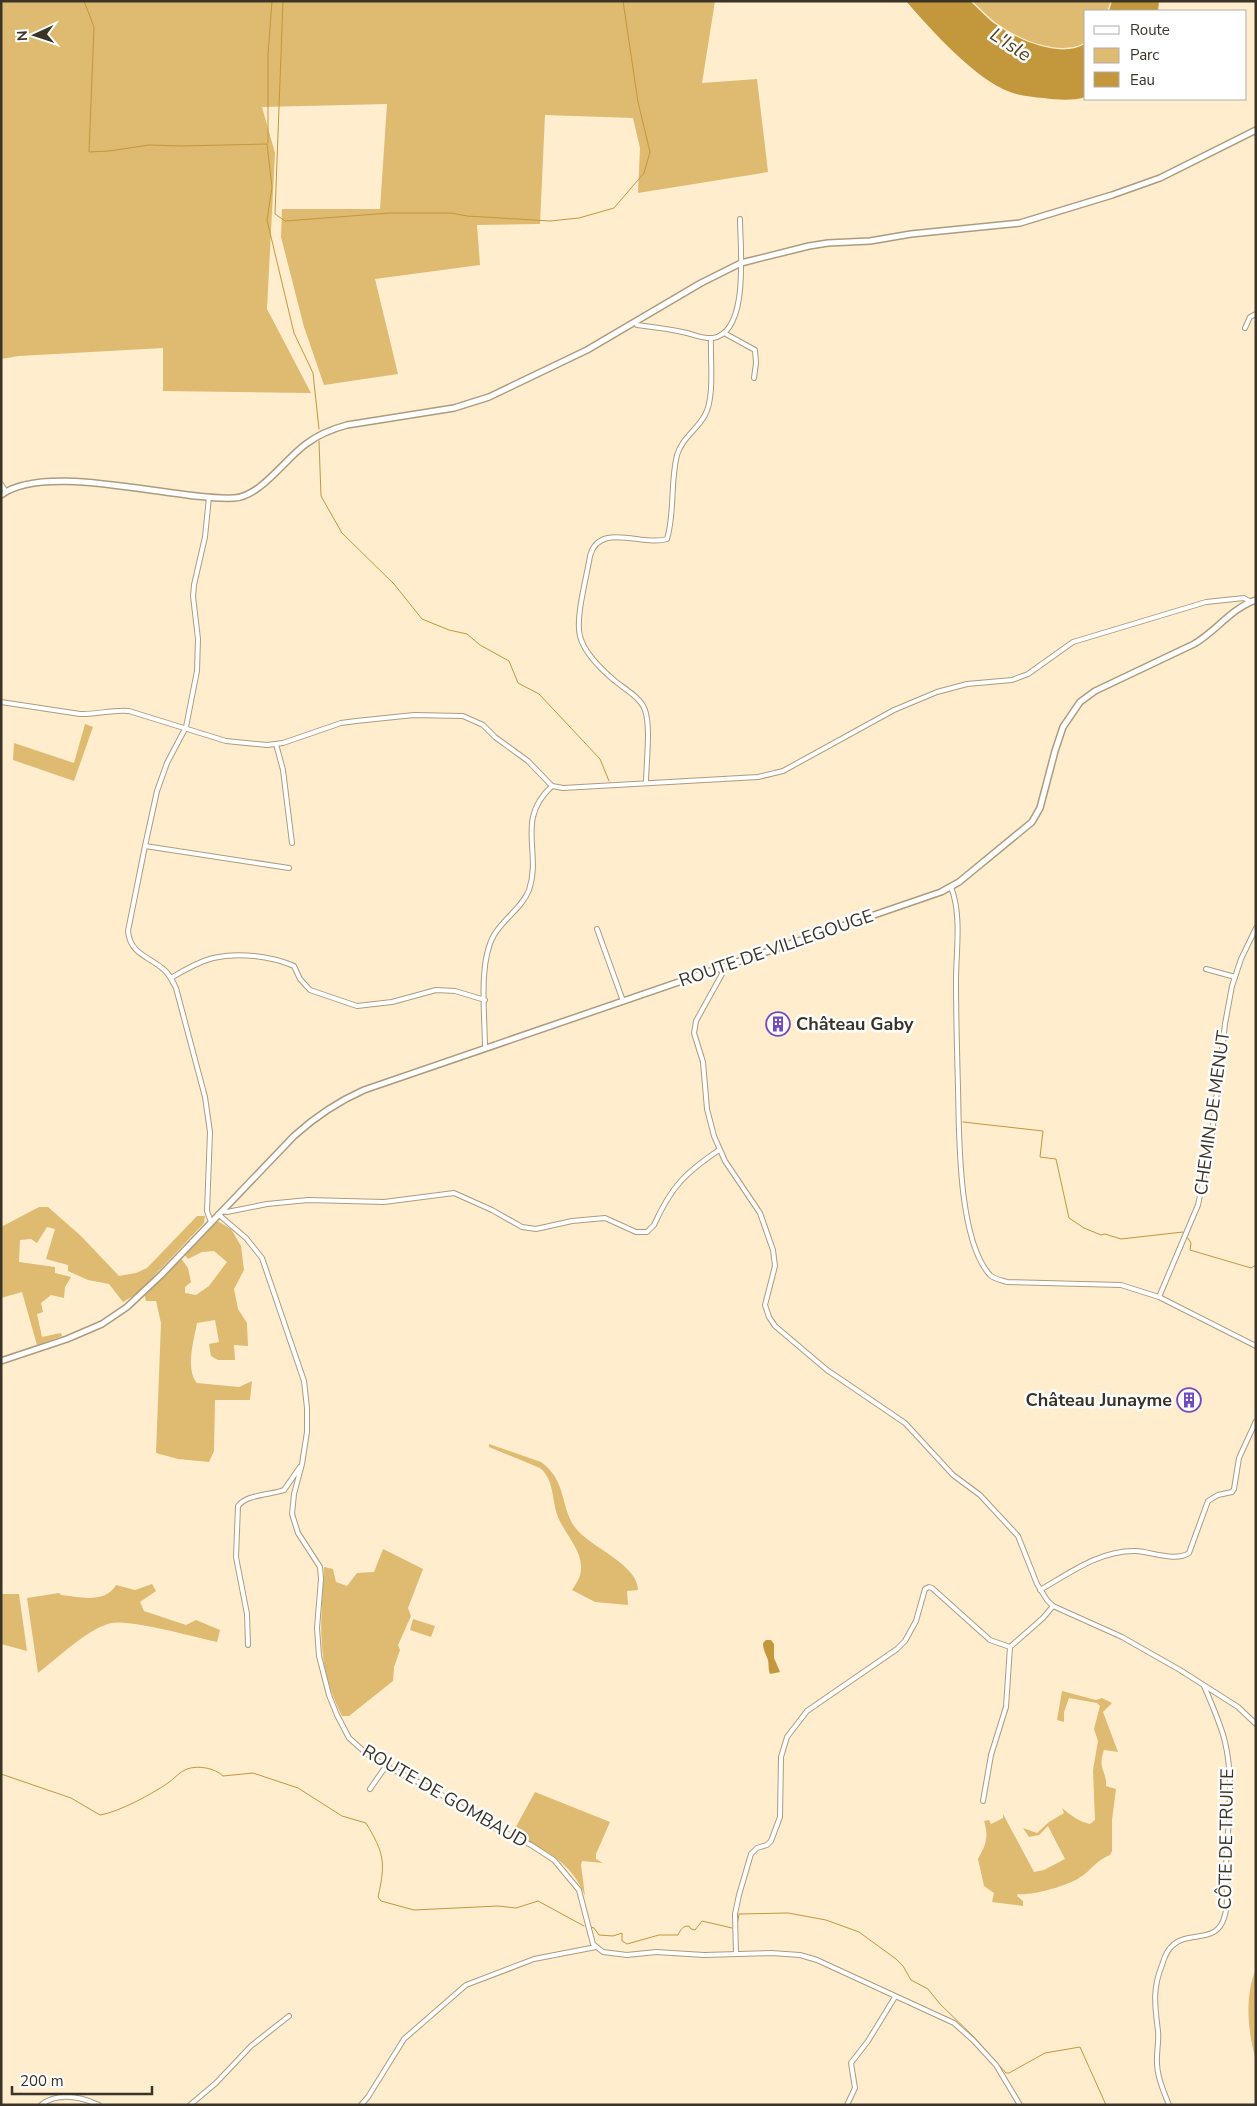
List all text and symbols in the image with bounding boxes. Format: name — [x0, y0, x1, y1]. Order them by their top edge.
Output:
north arrow — [10, 10, 60, 60]
legend — [1084, 10, 1247, 100]
text: Route — [1130, 20, 1170, 40]
water label: L'Isle — [985, 22, 1036, 68]
text: N — [13, 30, 32, 41]
text: Parc — [1130, 45, 1159, 65]
text: Eau — [1130, 70, 1155, 90]
street label: ROUTE DE VILLEGOUGE — [676, 903, 876, 993]
building icon: Château Gaby — [765, 1011, 791, 1037]
place label: Château Gaby — [796, 1012, 914, 1036]
street label: CHEMIN DE MENUT — [1189, 1029, 1235, 1197]
building icon: Château Junayme — [1176, 1387, 1202, 1413]
place label: Château Junayme — [1026, 1388, 1172, 1412]
street label: ROUTE DE GOMBAUD — [358, 1739, 532, 1853]
street label: CÔTE DE TRUITE — [1213, 1768, 1239, 1910]
scale bar — [12, 2064, 152, 2096]
text: 200 m — [20, 2071, 64, 2091]

